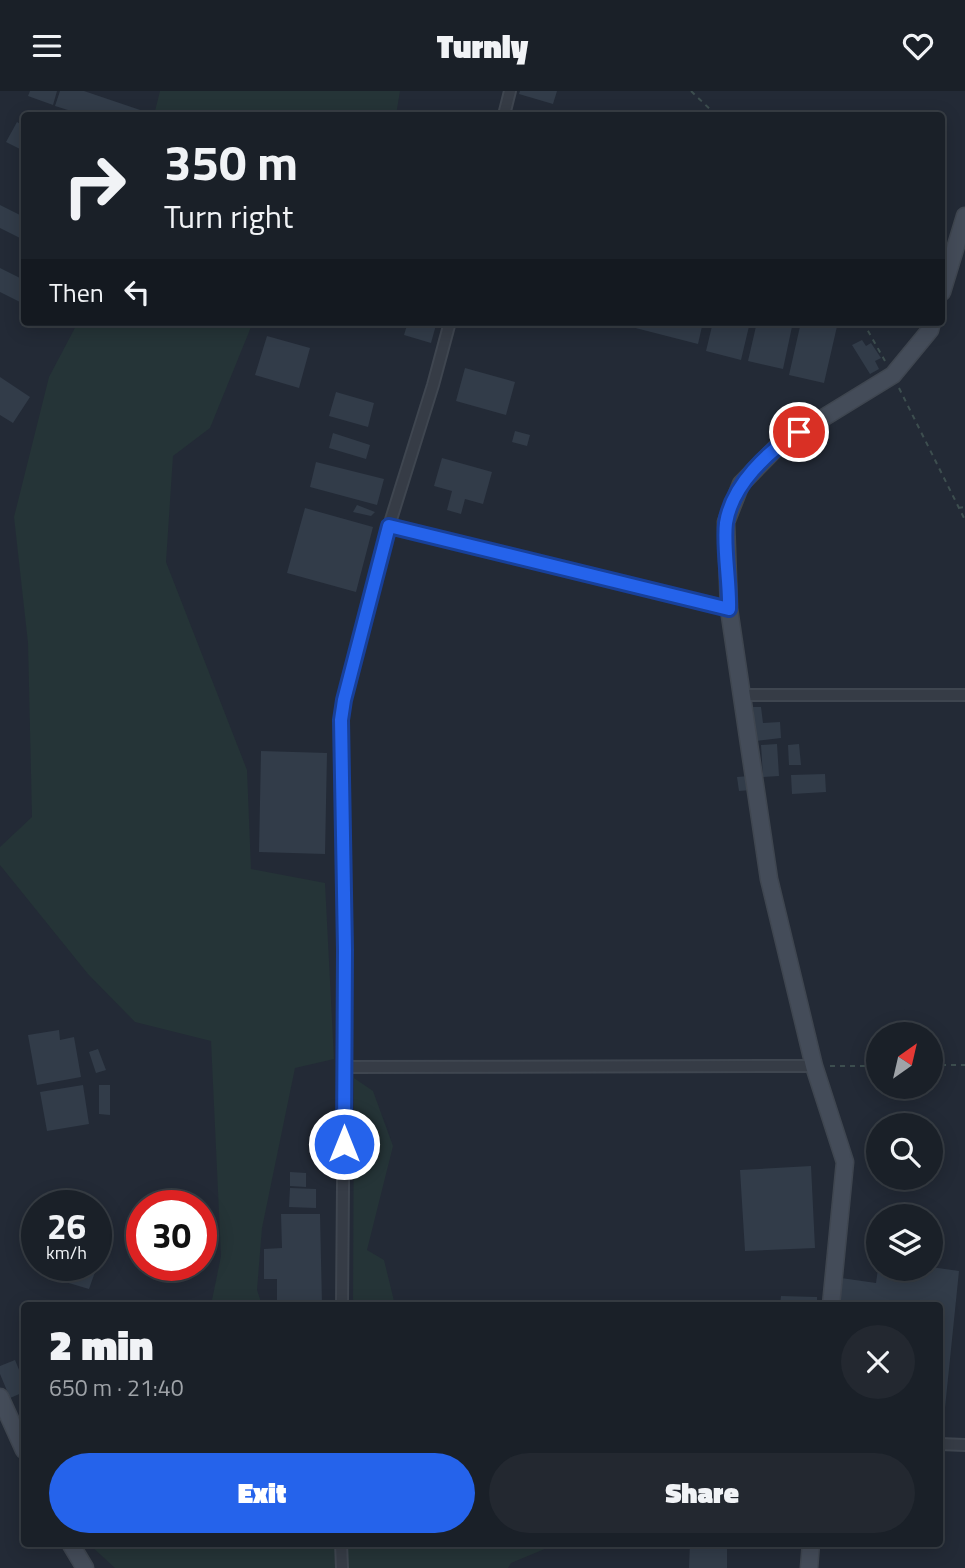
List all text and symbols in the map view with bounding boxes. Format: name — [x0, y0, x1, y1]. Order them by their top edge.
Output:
text: Turnly — [437, 22, 528, 70]
icon: menu — [28, 27, 66, 65]
icon: heart — [899, 27, 937, 65]
text: 350 m — [164, 124, 298, 199]
icon: right — [49, 140, 140, 231]
text: Turn right — [164, 192, 293, 240]
text: Then — [49, 273, 104, 312]
icon: left — [118, 273, 156, 311]
pin — [769, 402, 829, 462]
icon: arrive — [780, 413, 818, 451]
north arrow — [866, 1022, 943, 1099]
map controls — [866, 1022, 943, 1281]
position arrow — [307, 1107, 381, 1181]
button: search — [866, 1113, 943, 1190]
speed limit sign: 30 — [126, 1190, 217, 1281]
text: 26 — [47, 1199, 86, 1253]
button: layers — [866, 1204, 943, 1281]
text: km/h — [46, 1239, 87, 1266]
text: 2 min — [49, 1312, 153, 1376]
button: close — [841, 1325, 915, 1399]
text: 650 m · 21:40 — [49, 1370, 184, 1405]
button: Exit — [49, 1453, 475, 1533]
button: Share — [489, 1453, 915, 1533]

